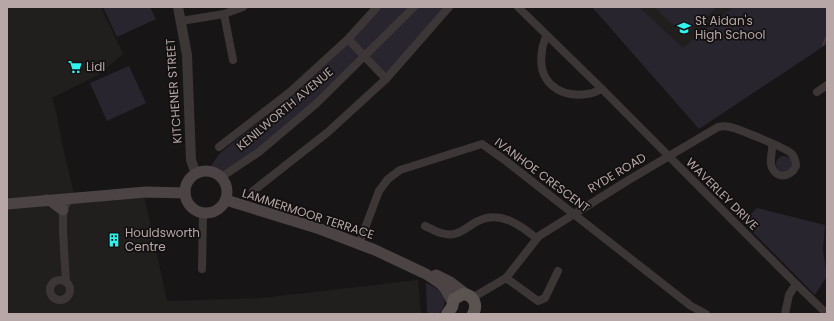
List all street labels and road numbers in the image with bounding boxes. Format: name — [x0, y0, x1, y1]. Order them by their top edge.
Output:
street label: KITCHENER STREET — [161, 38, 186, 144]
street label: KENILWORTH AVENUE — [233, 63, 337, 154]
street label: IVANHOE CRESCENT — [491, 133, 594, 216]
street label: RYDE ROAD — [584, 148, 649, 197]
street label: WAVERLEY DRIVE — [682, 154, 762, 234]
street label: LAMMERMOOR TERRACE — [240, 184, 376, 243]

